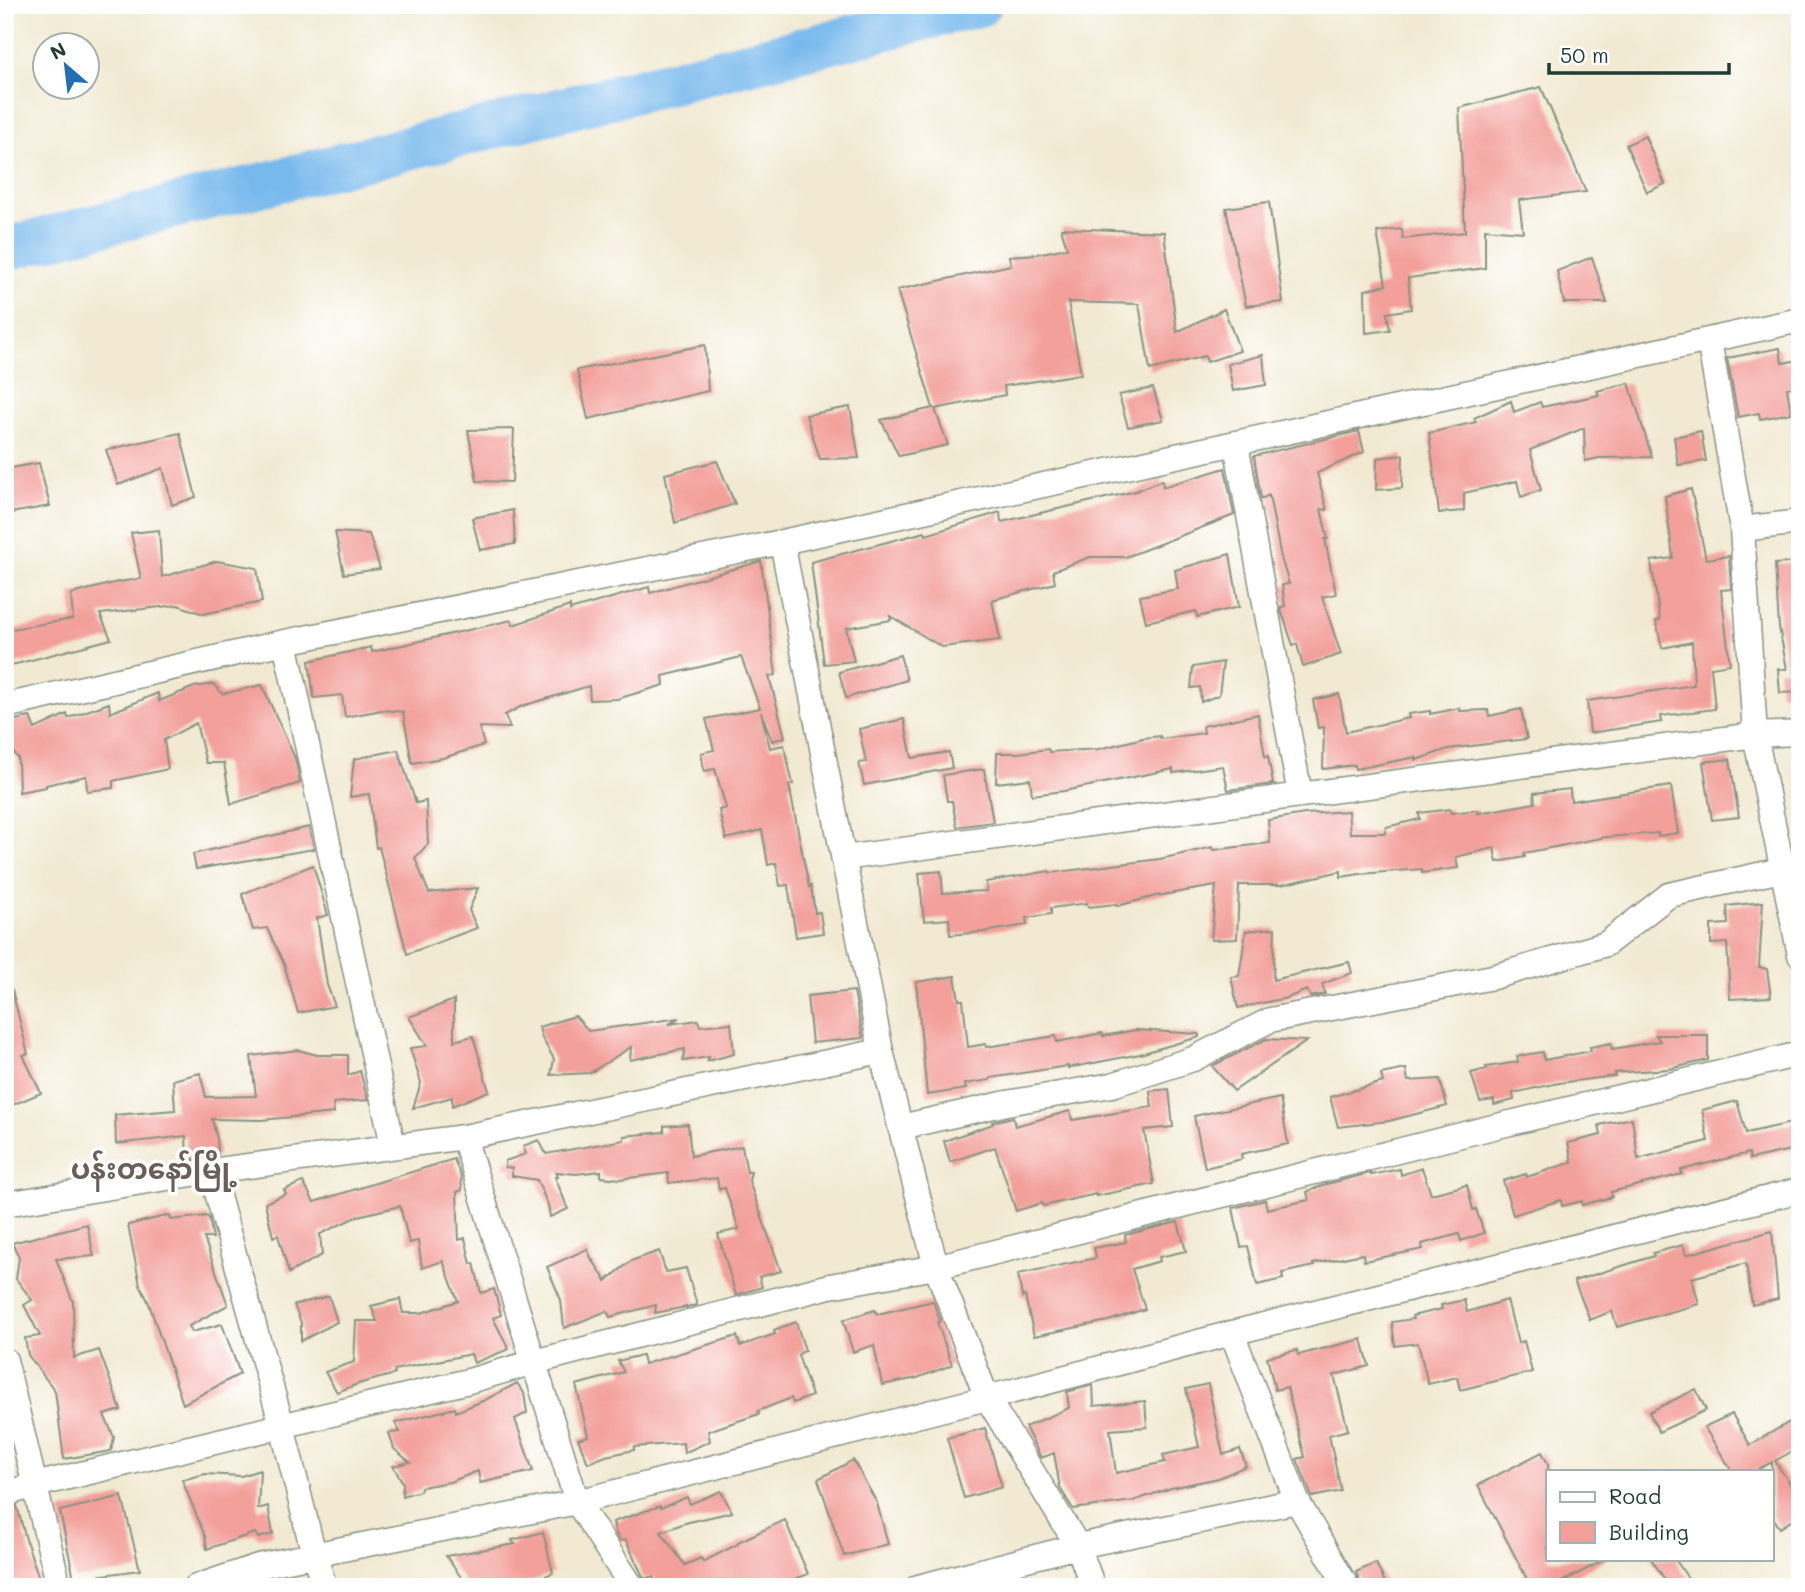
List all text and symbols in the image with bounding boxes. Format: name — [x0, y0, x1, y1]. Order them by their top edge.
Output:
north arrow — [32, 32, 102, 102]
scale bar — [1549, 32, 1730, 76]
text: N — [46, 36, 70, 65]
text: 50 m — [1560, 41, 1609, 68]
district label: ပန်းတနော်မြို့ — [71, 1150, 237, 1192]
legend — [1546, 1470, 1773, 1560]
text: Road — [1609, 1482, 1661, 1509]
text: Building — [1609, 1518, 1689, 1545]

